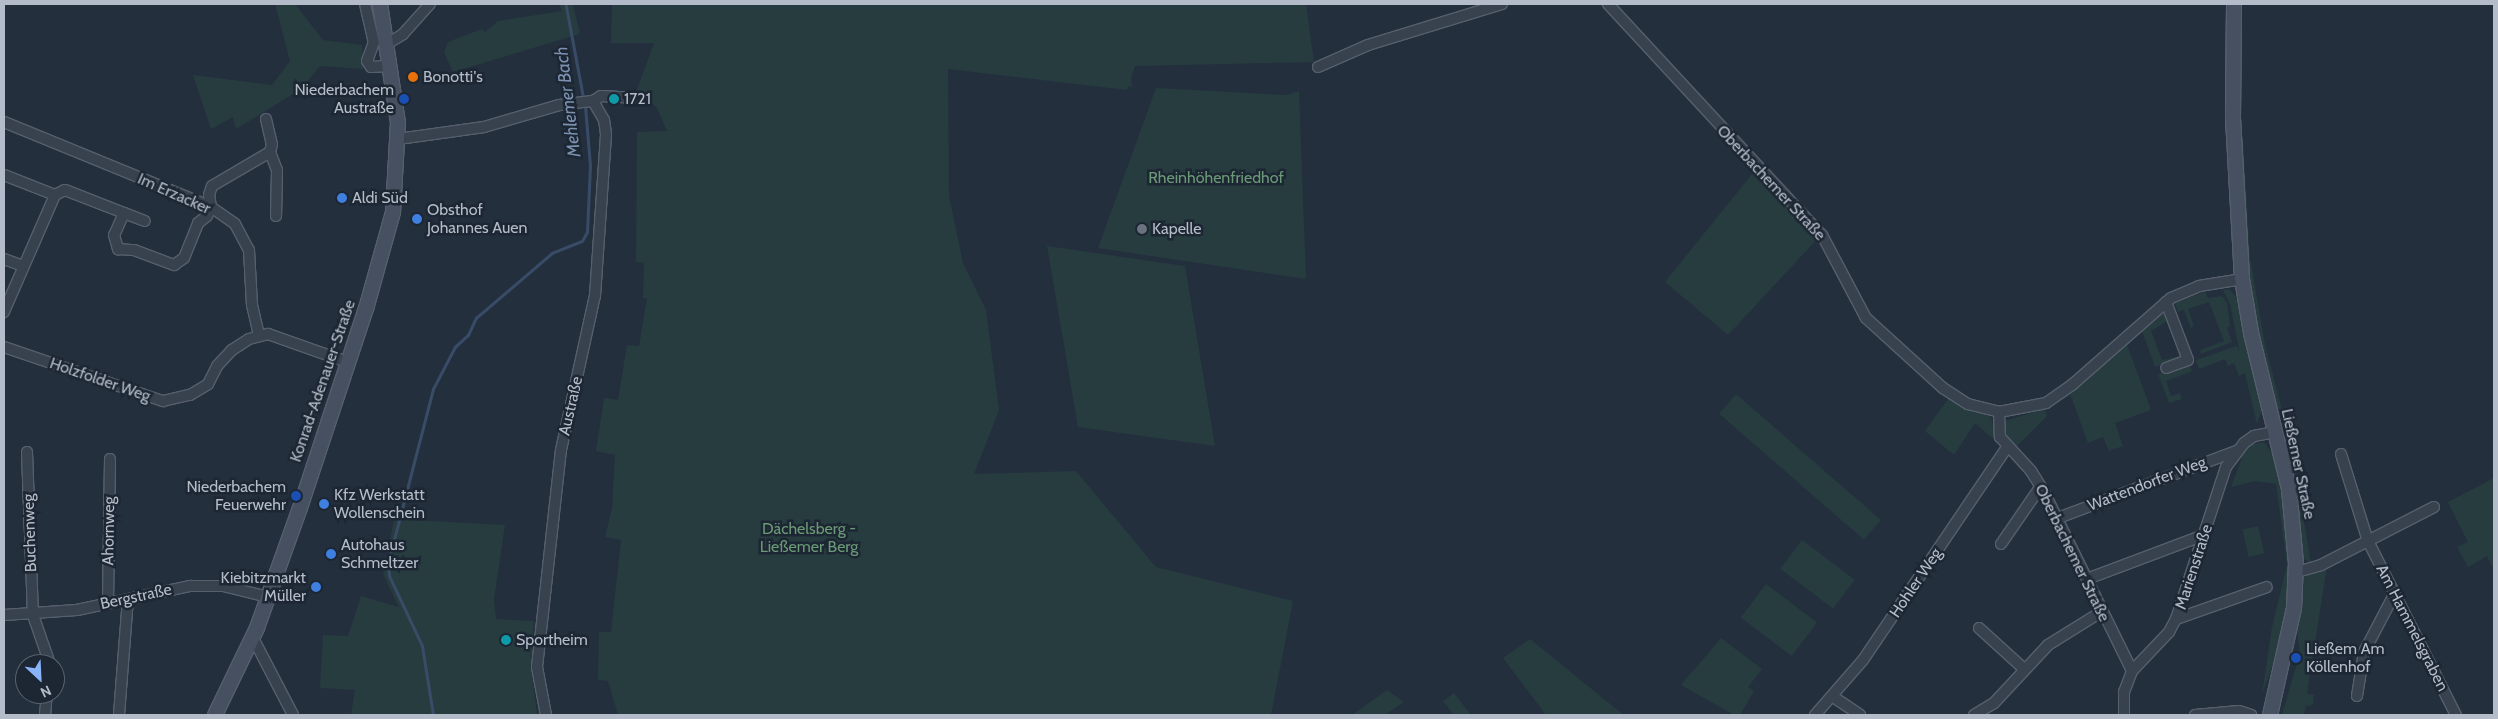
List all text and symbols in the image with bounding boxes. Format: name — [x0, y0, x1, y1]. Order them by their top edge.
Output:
water label: Mehlemer Bach — [550, 45, 586, 159]
place label: Bonotti's — [423, 67, 483, 87]
marker: Bonotti's — [407, 71, 419, 83]
place label: Niederbachem Austraße — [294, 80, 394, 118]
place label: 1721 — [624, 89, 651, 109]
marker: Niederbachem Austraße — [398, 93, 410, 105]
marker: 1721 — [608, 93, 620, 105]
street label: Oberbachemer Straße — [1713, 121, 1829, 245]
park label: Rheinhöhenfriedhof — [1148, 168, 1284, 188]
street label: Im Erzacker — [135, 169, 213, 219]
place label: Aldi Süd — [352, 188, 408, 208]
marker: Aldi Süd — [336, 192, 348, 204]
place label: Obsthof Johannes Auen — [427, 200, 527, 238]
marker: Obsthof Johannes Auen — [411, 213, 423, 225]
place label: Kapelle — [1152, 219, 1202, 239]
marker: Kapelle — [1136, 223, 1148, 235]
street label: Konrad-Adenauer-Straße — [286, 297, 360, 465]
street label: Holzfolder Weg — [47, 354, 153, 406]
street label: Austraße — [555, 375, 587, 437]
street label: Ließemer Straße — [2277, 407, 2319, 521]
street label: Wattendorfer Weg — [2085, 453, 2209, 515]
place label: Niederbachem Feuerwehr — [186, 477, 286, 515]
street label: Oberbachemer Straße — [2030, 481, 2114, 625]
place label: Kfz Werkstatt Wollenschein — [334, 485, 425, 523]
marker: Niederbachem Feuerwehr — [290, 490, 302, 502]
street label: Buchenweg — [19, 493, 41, 573]
street label: Ahornweg — [99, 496, 119, 566]
marker: Kfz Werkstatt Wollenschein — [318, 498, 330, 510]
park label: Dächelsberg - Ließemer Berg — [760, 519, 858, 557]
street label: Marienstraße — [2171, 522, 2217, 612]
place label: Autohaus Schmeltzer — [341, 535, 418, 573]
street label: Hohler Weg — [1886, 545, 1946, 621]
marker: Autohaus Schmeltzer — [325, 548, 337, 560]
street label: Am Hammelsgraben — [2372, 561, 2452, 695]
place label: Kiebitzmarkt Müller — [220, 568, 306, 606]
street label: Bergstraße — [98, 580, 174, 614]
marker: Kiebitzmarkt Müller — [310, 581, 322, 593]
place label: Sportheim — [516, 630, 588, 650]
marker: Sportheim — [500, 634, 512, 646]
place label: Ließem Am Köllenhof — [2306, 639, 2385, 677]
marker: Ließem Am Köllenhof — [2290, 652, 2302, 664]
north arrow — [15, 654, 65, 704]
text: N — [38, 681, 54, 702]

